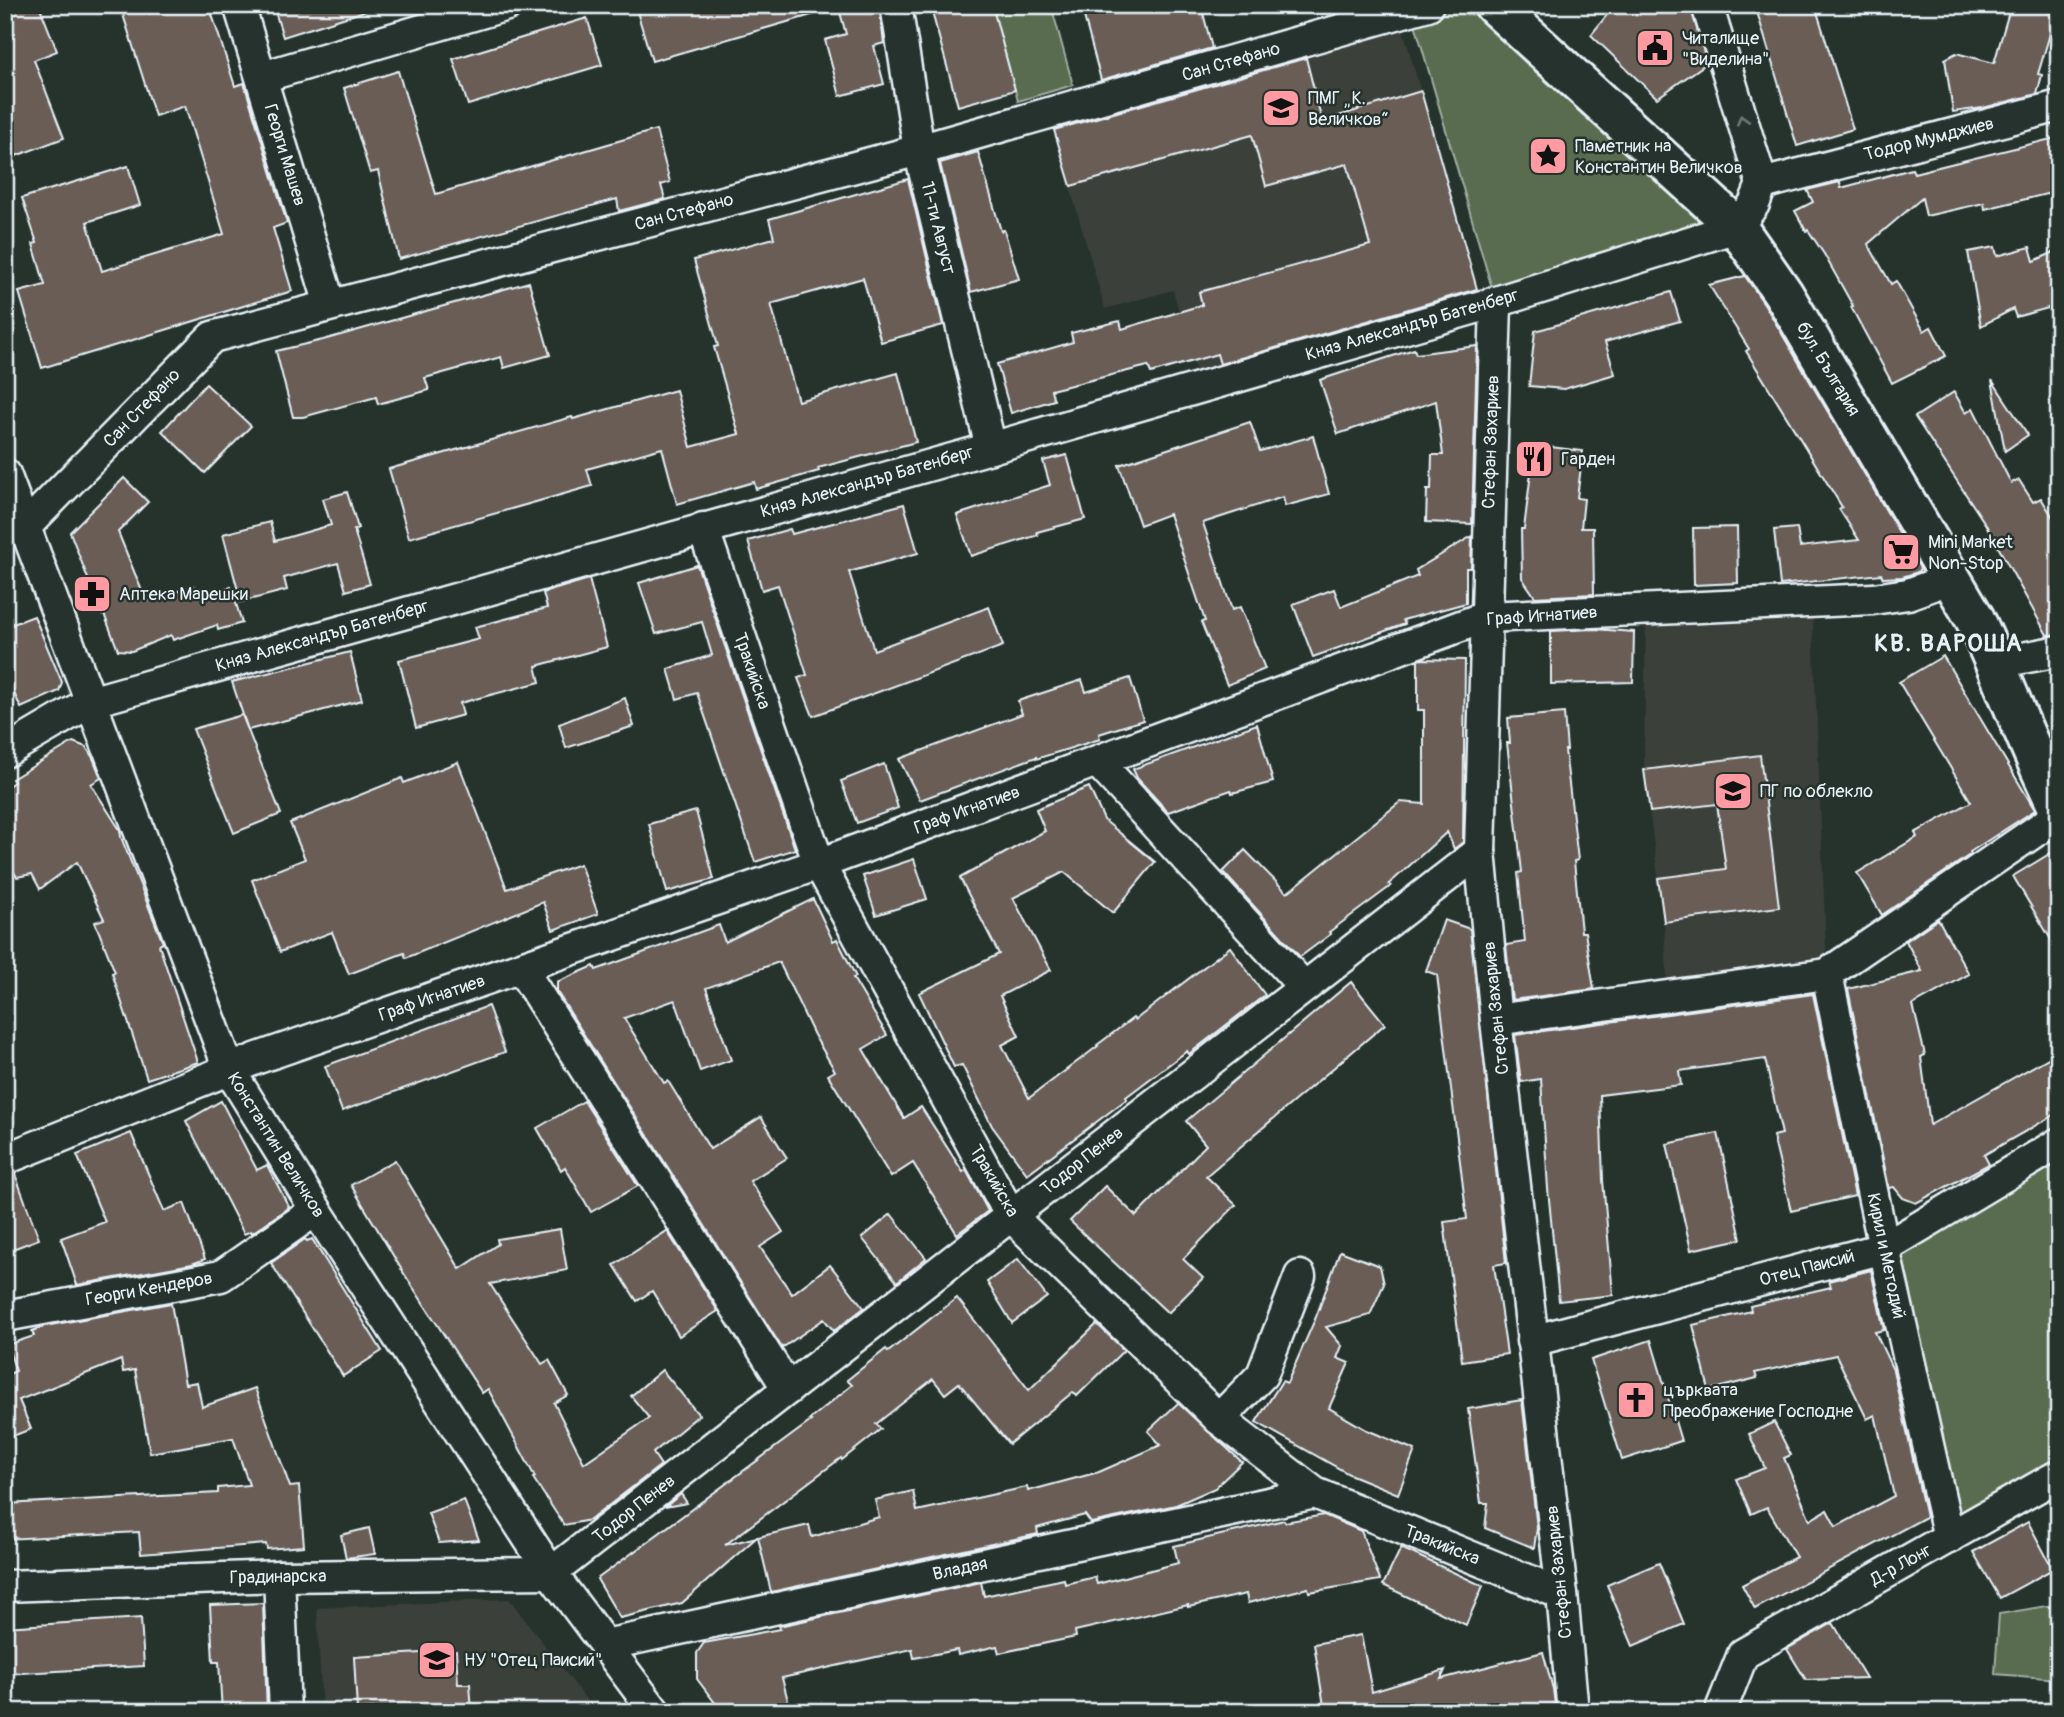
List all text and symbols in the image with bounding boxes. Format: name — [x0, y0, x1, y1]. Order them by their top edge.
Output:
public building icon: Читалище "Виделина" — [1634, 27, 1676, 69]
place label: Читалище "Виделина" — [1682, 27, 1769, 71]
street label: Сан Стефано — [1179, 37, 1283, 87]
school or university icon: ПМГ „К. Величков“ — [1260, 87, 1302, 129]
place label: ПМГ „К. Величков“ — [1308, 87, 1389, 131]
street label: Георги Машев — [259, 101, 311, 209]
street label: Тодор Мумджиев — [1862, 112, 1996, 166]
one-way arrow — [1736, 114, 1751, 126]
place icon: Паметник на Константин Величков — [1527, 135, 1569, 177]
place label: Паметник на Константин Величков — [1575, 135, 1743, 179]
street label: 11-ти Август — [915, 179, 961, 277]
street label: Сан Стефано — [632, 188, 736, 236]
street label: Княз Александър Батенберг — [1303, 284, 1521, 366]
street label: бул. България — [1791, 318, 1865, 420]
street label: Сан Стефано — [99, 363, 186, 452]
street label: Стефан Захариев — [1477, 375, 1505, 509]
restaurant icon: Гарден — [1513, 438, 1555, 480]
street label: Княз Александър Батенберг — [758, 441, 976, 523]
place label: Гарден — [1561, 448, 1615, 471]
supermarket icon: Mini Market Non-Stop — [1880, 531, 1922, 573]
place label: Mini Market Non-Stop — [1928, 531, 2013, 575]
pharmacy icon: Аптека Марешки — [71, 573, 113, 615]
place label: Аптека Марешки — [119, 583, 248, 606]
street label: Княз Александър Батенберг — [213, 595, 431, 677]
street label: Граф Игнатиев — [1486, 601, 1598, 631]
district label: КВ. ВАРОША — [1874, 629, 2024, 658]
street label: Тракийска — [728, 630, 776, 712]
school or university icon: ПГ по облекло — [1712, 770, 1754, 812]
street label: Граф Игнатиев — [911, 780, 1023, 840]
place label: ПГ по облекло — [1760, 780, 1873, 803]
street label: Стефан Захариев — [1478, 940, 1514, 1076]
street label: Граф Игнатиев — [376, 969, 488, 1027]
street label: Константин Величков — [222, 1068, 330, 1222]
street label: Тодор Пенев — [1036, 1121, 1128, 1201]
street label: Тракийска — [964, 1141, 1024, 1221]
street label: Кирил и Методий — [1861, 1191, 1911, 1321]
street label: Отец Паисий — [1757, 1244, 1857, 1292]
street label: Георги Кендеров — [84, 1267, 214, 1311]
church icon: църквата Преображение Господне — [1615, 1379, 1657, 1421]
place label: църквата Преображение Господне — [1663, 1379, 1853, 1423]
street label: Тодор Пенев — [588, 1469, 680, 1549]
street label: Стефан Захариев — [1541, 1504, 1577, 1640]
street label: Тракийска — [1401, 1519, 1483, 1571]
street label: Д-р Лонг — [1865, 1539, 1936, 1592]
street label: Владая — [930, 1552, 990, 1586]
street label: Градинарска — [229, 1565, 327, 1589]
school or university icon: НУ "Отец Паисий" — [416, 1639, 458, 1681]
place label: НУ "Отец Паисий" — [464, 1649, 602, 1672]

